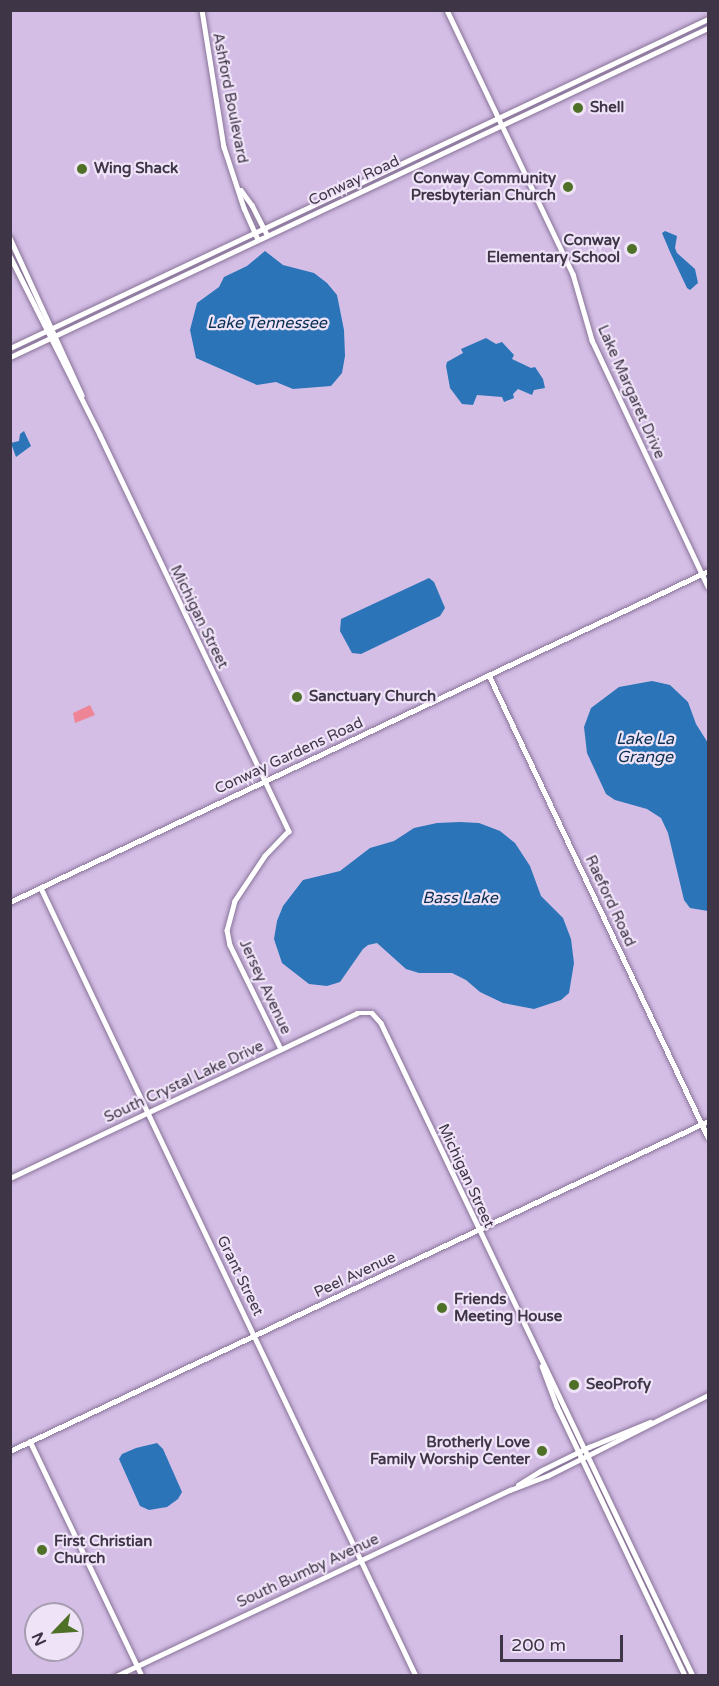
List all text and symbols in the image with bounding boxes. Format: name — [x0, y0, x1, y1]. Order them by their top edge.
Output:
street label: Ashford Boulevard — [209, 31, 251, 165]
place label: Shell — [590, 99, 624, 117]
marker: Shell — [571, 101, 585, 115]
street label: Conway Road — [306, 152, 402, 210]
place label: Wing Shack — [94, 160, 178, 178]
marker: Wing Shack — [75, 162, 89, 176]
place label: Conway Community Presbyterian Church — [411, 169, 556, 204]
marker: Conway Community Presbyterian Church — [561, 180, 575, 194]
place label: Conway Elementary School — [487, 231, 620, 266]
marker: Conway Elementary School — [625, 242, 639, 256]
water label: Lake Tennessee — [207, 313, 327, 333]
street label: Lake Margaret Drive — [593, 322, 669, 462]
street label: Michigan Street — [166, 562, 232, 672]
place label: Sanctuary Church — [309, 688, 436, 706]
marker: Sanctuary Church — [290, 690, 304, 704]
street label: Conway Gardens Road — [212, 714, 366, 798]
water label: Lake La Grange — [616, 729, 674, 767]
street label: Raeford Road — [581, 853, 639, 949]
water label: Bass Lake — [422, 888, 498, 908]
street label: Jersey Avenue — [235, 937, 295, 1037]
street label: South Crystal Lake Drive — [101, 1037, 267, 1127]
street label: Michigan Street — [434, 1121, 498, 1231]
street label: Grant Street — [213, 1233, 267, 1319]
street label: Peel Avenue — [311, 1248, 399, 1302]
place label: Friends Meeting House — [454, 1290, 562, 1325]
marker: Friends Meeting House — [435, 1301, 449, 1315]
place label: SeoProfy — [586, 1376, 651, 1394]
marker: SeoProfy — [567, 1378, 581, 1392]
place label: Brotherly Love Family Worship Center — [370, 1433, 530, 1468]
marker: Brotherly Love Family Worship Center — [535, 1444, 549, 1458]
street label: South Bumby Avenue — [234, 1530, 382, 1612]
place label: First Christian Church — [54, 1532, 152, 1567]
marker: First Christian Church — [35, 1543, 49, 1557]
north arrow — [24, 1602, 84, 1662]
scale bar — [503, 1623, 626, 1661]
text: N — [28, 1629, 51, 1649]
text: 200 m — [511, 1634, 566, 1656]

